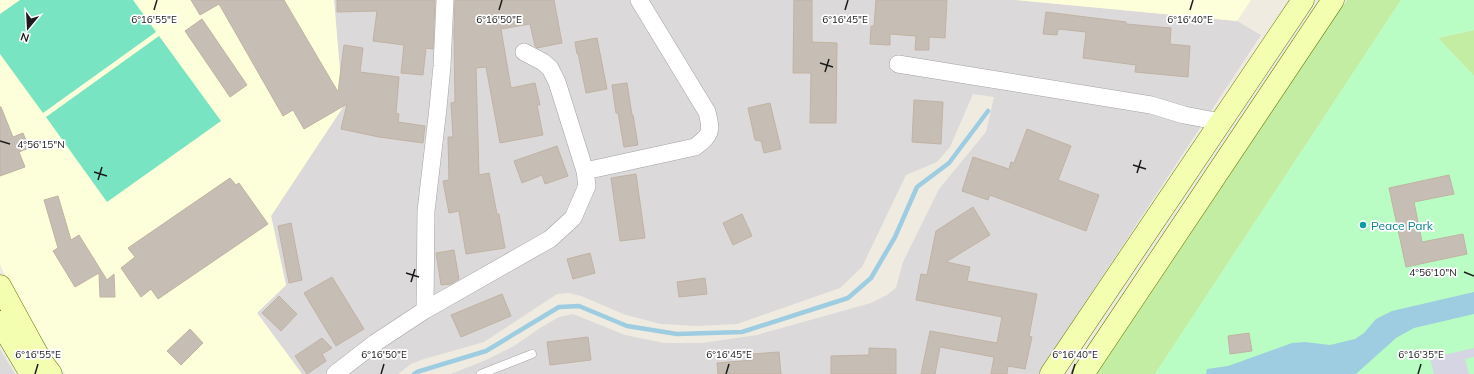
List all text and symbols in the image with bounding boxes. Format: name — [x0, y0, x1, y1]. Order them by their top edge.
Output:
north arrow — [8, 8, 48, 48]
text: 6°16'55"E — [131, 13, 177, 26]
text: 6°16'50"E — [476, 13, 522, 26]
text: 6°16'45"E — [822, 13, 868, 26]
text: 6°16'40"E — [1167, 13, 1213, 26]
text: N — [19, 30, 31, 45]
text: 4°56'15"N — [17, 138, 65, 151]
place label: Peace Park — [1371, 218, 1434, 233]
marker: Peace Park — [1358, 220, 1368, 230]
text: 4°56'10"N — [1409, 266, 1457, 279]
text: 6°16'55"E — [15, 348, 61, 361]
text: 6°16'50"E — [361, 348, 407, 361]
text: 6°16'45"E — [706, 348, 752, 361]
text: 6°16'40"E — [1052, 348, 1098, 361]
text: 6°16'35"E — [1398, 348, 1444, 361]

